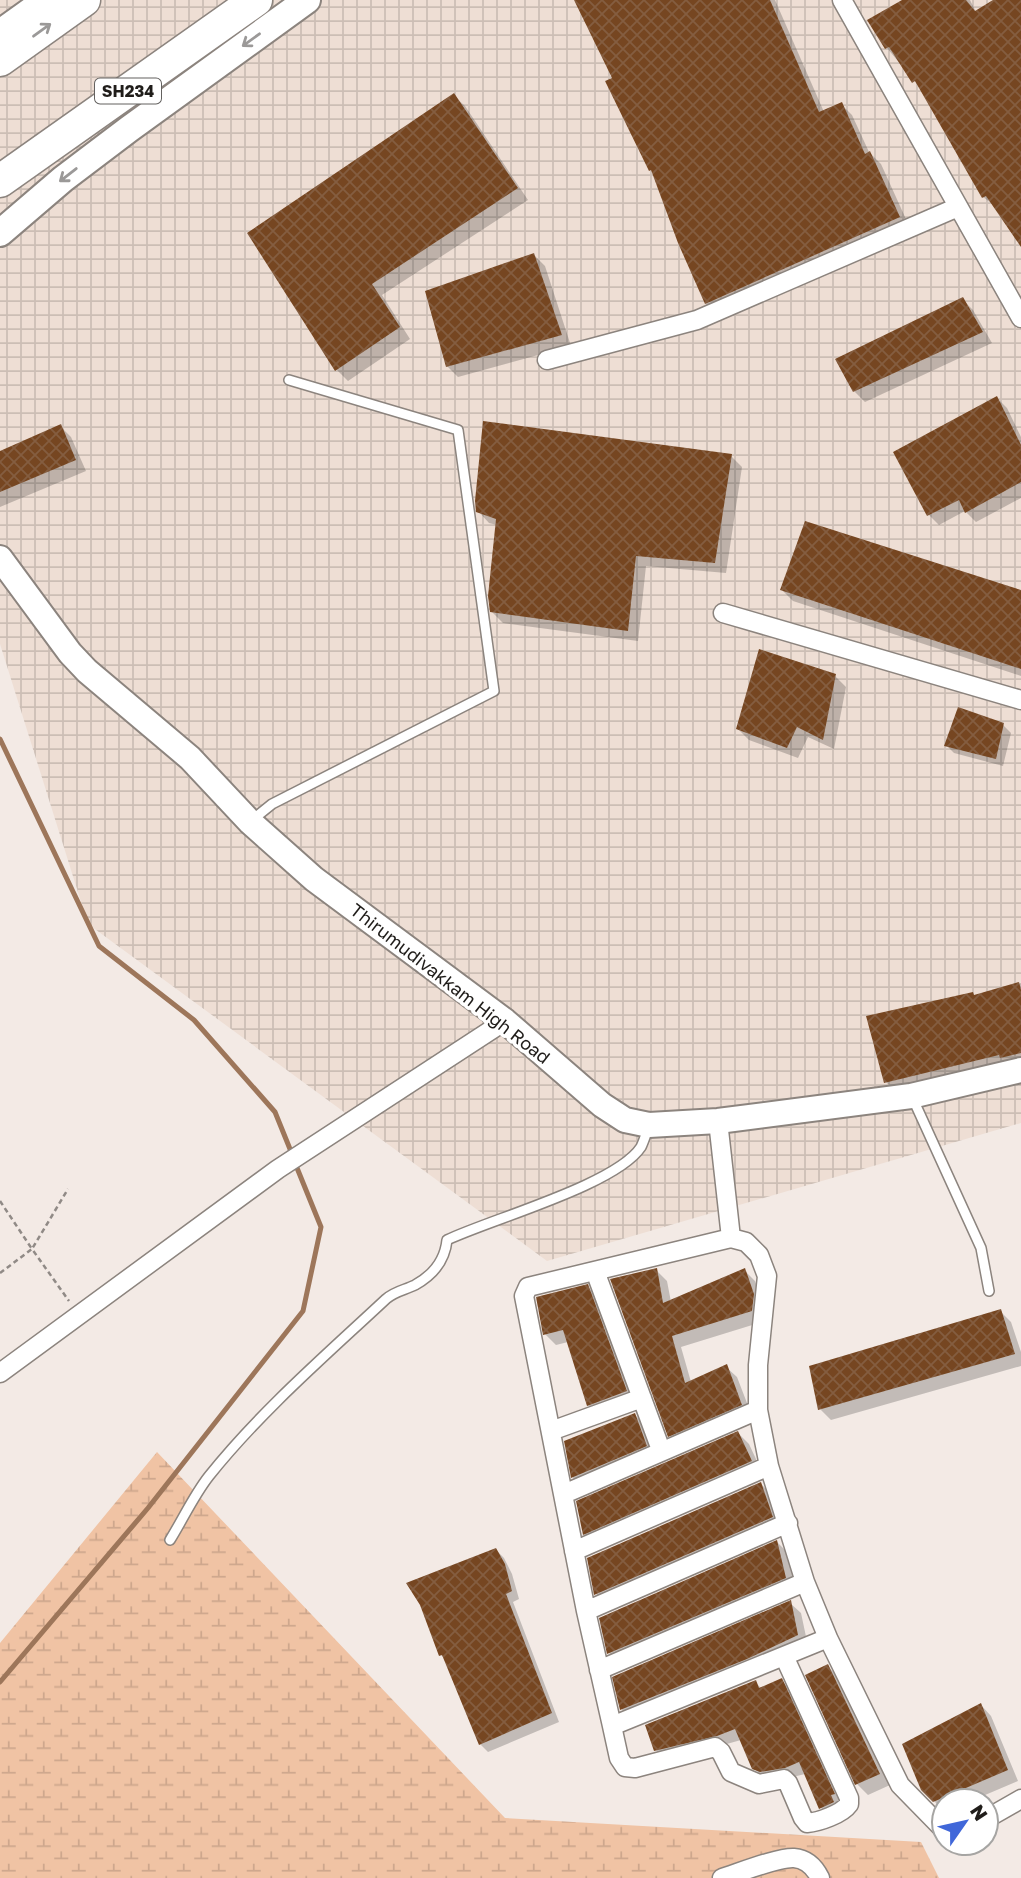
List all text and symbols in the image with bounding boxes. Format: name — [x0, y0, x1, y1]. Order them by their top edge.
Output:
one-way arrow — [32, 23, 51, 37]
one-way arrow — [242, 32, 261, 47]
road number: SH234 — [95, 78, 161, 104]
one-way arrow — [60, 168, 78, 183]
street label: Thirumudivakkam High Road — [346, 898, 555, 1068]
north arrow — [930, 1787, 1000, 1857]
text: N — [966, 1800, 993, 1825]

